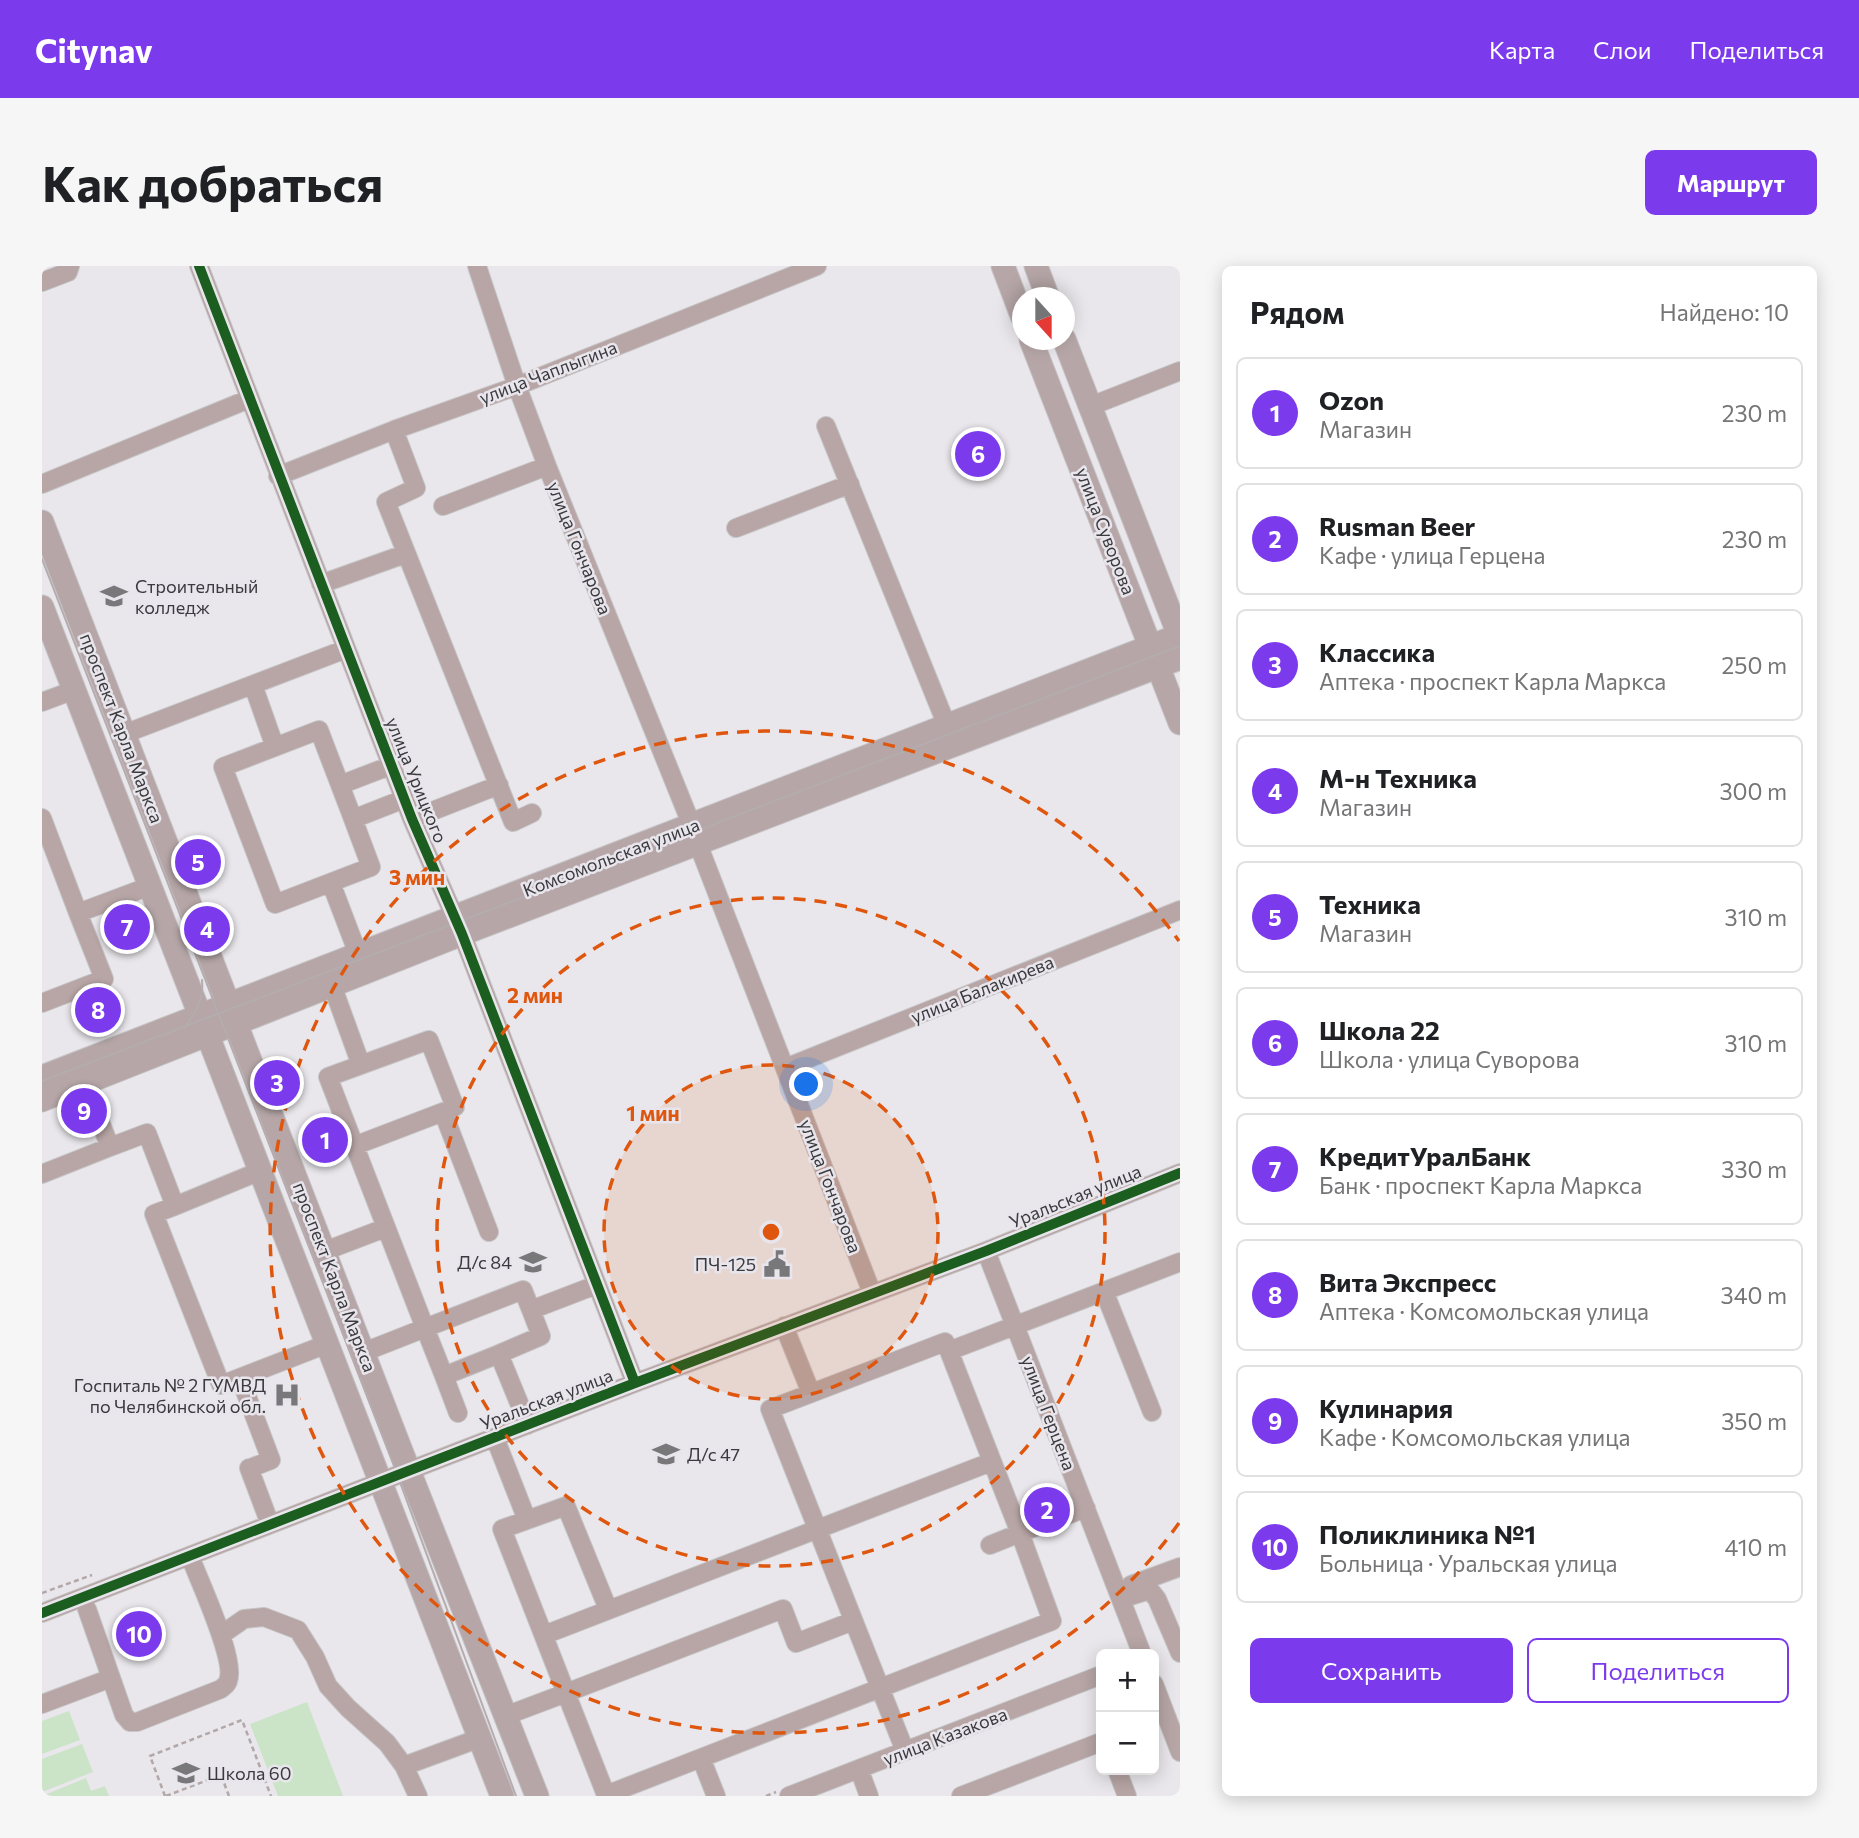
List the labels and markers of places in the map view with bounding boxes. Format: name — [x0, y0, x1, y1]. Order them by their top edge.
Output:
pin: 6 — [955, 428, 1001, 480]
place label: Строительный колледж — [135, 575, 258, 618]
school or university icon: Строительный колледж — [99, 581, 129, 611]
pin: 5 — [175, 836, 221, 888]
pin: 7 — [104, 901, 150, 953]
pin: 4 — [184, 903, 230, 955]
pin: 8 — [75, 984, 121, 1036]
pin: 3 — [254, 1057, 300, 1109]
pin: 9 — [61, 1085, 107, 1137]
pin: 1 — [302, 1114, 348, 1166]
centre of rings — [759, 1220, 783, 1244]
school or university icon: Д/с 84 — [518, 1247, 548, 1277]
public building icon: ПЧ-125 — [762, 1249, 792, 1279]
place label: Д/с 84 — [457, 1251, 512, 1273]
place label: ПЧ-125 — [695, 1253, 756, 1275]
place label: Госпиталь № 2 ГУМВД по Челябинской обл. — [74, 1374, 266, 1417]
hospital icon: Госпиталь № 2 ГУМВД по Челябинской обл. — [272, 1380, 302, 1410]
school or university icon: Д/с 47 — [651, 1439, 681, 1469]
place label: Д/с 47 — [687, 1443, 740, 1465]
pin: 2 — [1024, 1484, 1070, 1536]
pin: 10 — [116, 1608, 162, 1660]
school or university icon: Школа 60 — [171, 1758, 201, 1788]
place label: Школа 60 — [207, 1762, 292, 1784]

